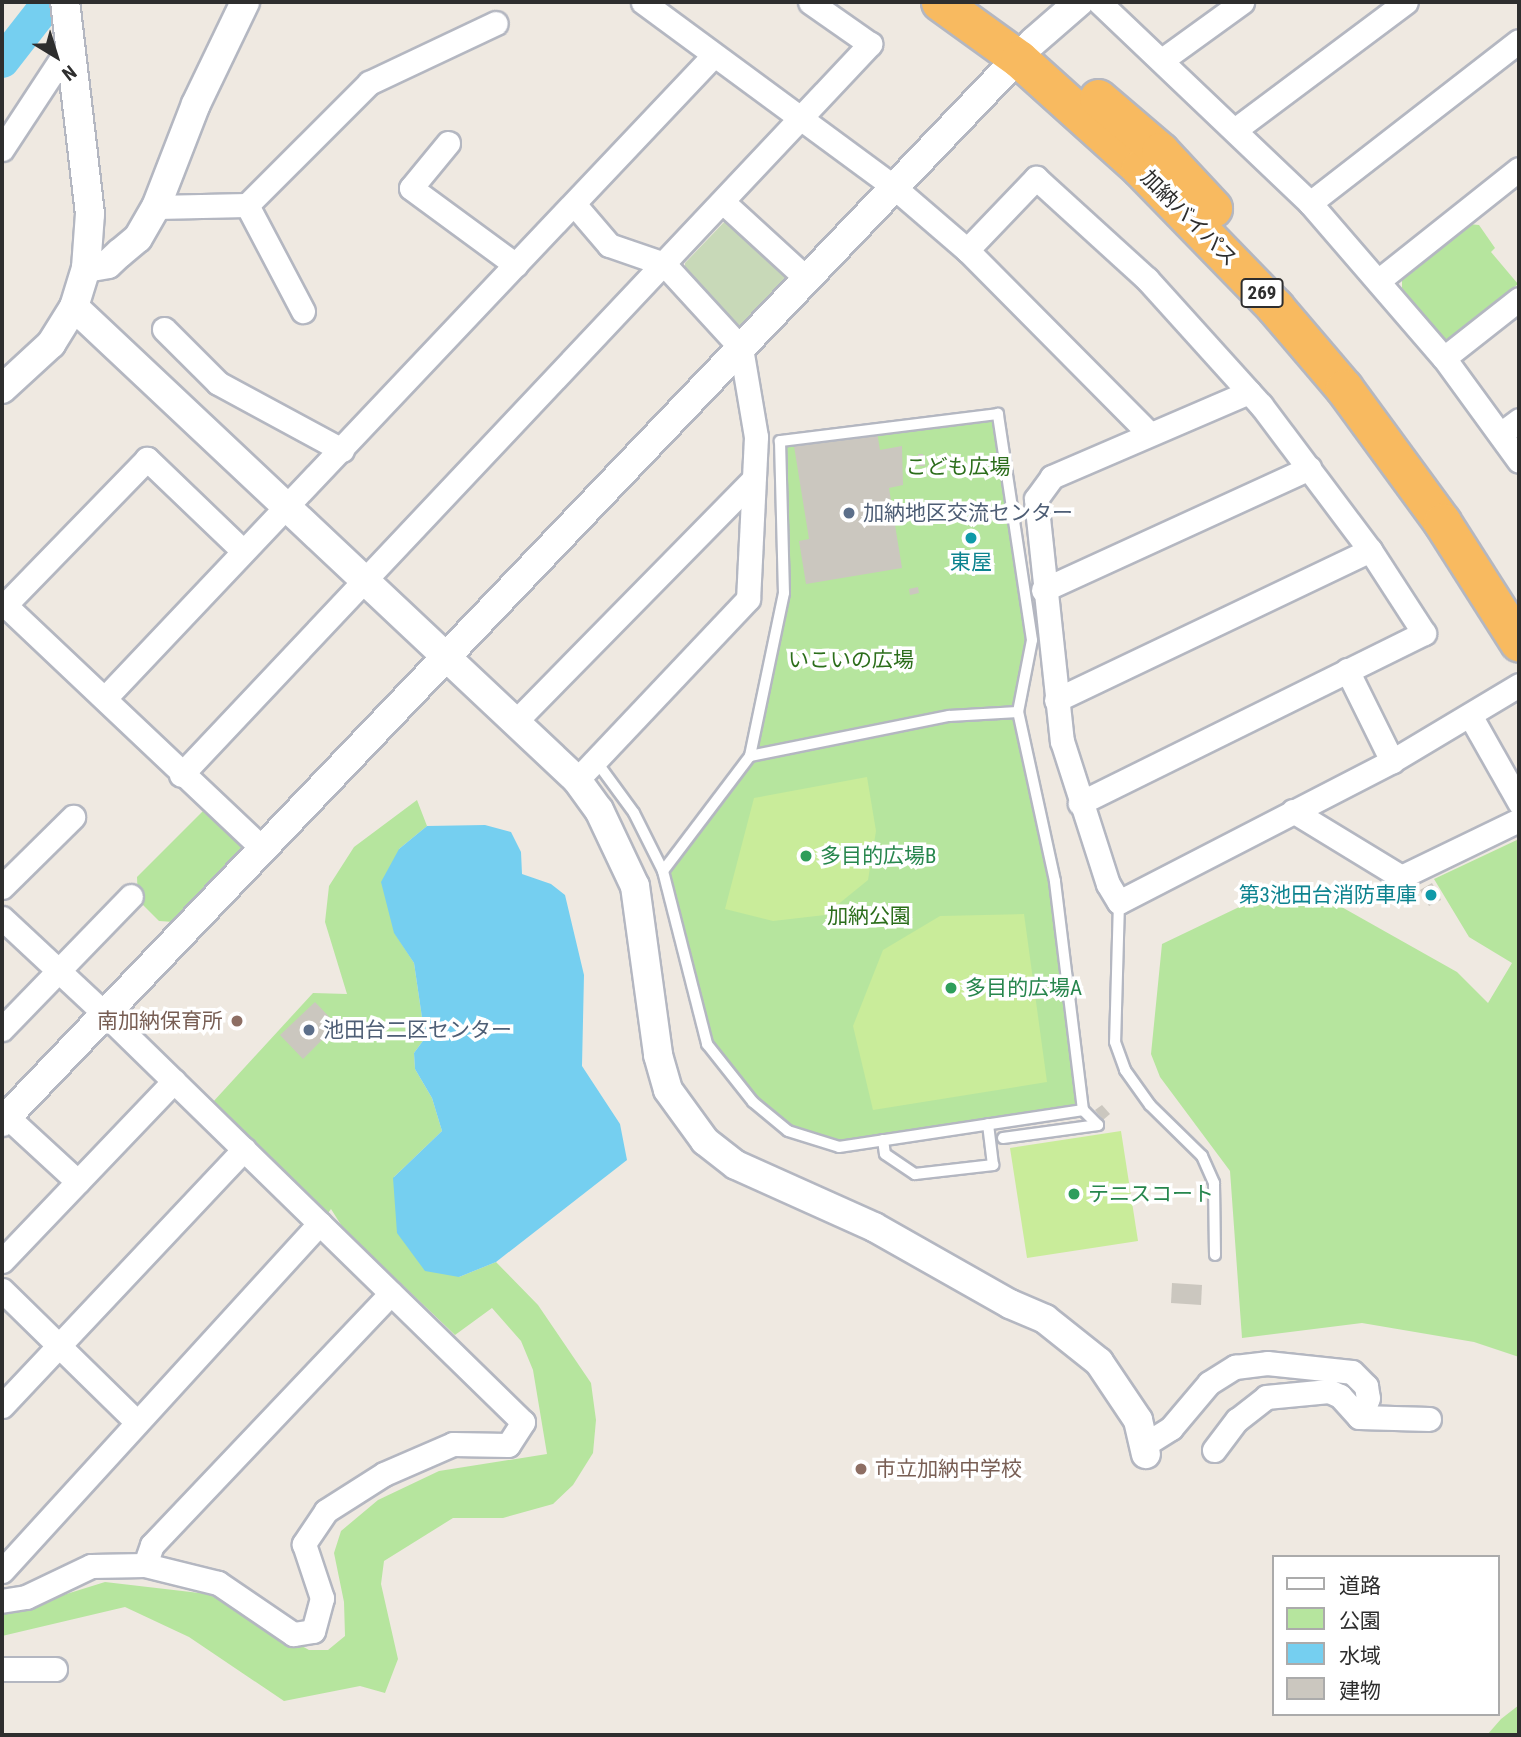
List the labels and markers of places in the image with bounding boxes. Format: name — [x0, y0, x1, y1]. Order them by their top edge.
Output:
place label: 加納地区交流センター — [863, 500, 1073, 526]
marker: 加納地区交流センター — [841, 505, 857, 521]
marker: 東屋 — [963, 530, 979, 546]
place label: 東屋 — [950, 549, 992, 575]
place label: 多目的広場B — [820, 843, 936, 869]
marker: 多目的広場B — [798, 848, 814, 864]
place label: 第3池田台消防車庫 — [1239, 882, 1417, 908]
marker: 第3池田台消防車庫 — [1423, 887, 1439, 903]
place label: 多目的広場A — [965, 975, 1082, 1001]
marker: 多目的広場A — [943, 980, 959, 996]
place label: 南加納保育所 — [97, 1008, 223, 1034]
marker: 南加納保育所 — [229, 1013, 245, 1029]
place label: 池田台二区センター — [323, 1017, 512, 1043]
marker: 池田台二区センター — [301, 1022, 317, 1038]
place label: テニスコート — [1088, 1181, 1214, 1207]
marker: テニスコート — [1066, 1186, 1082, 1202]
place label: 市立加納中学校 — [875, 1456, 1022, 1482]
marker: 市立加納中学校 — [853, 1461, 869, 1477]

